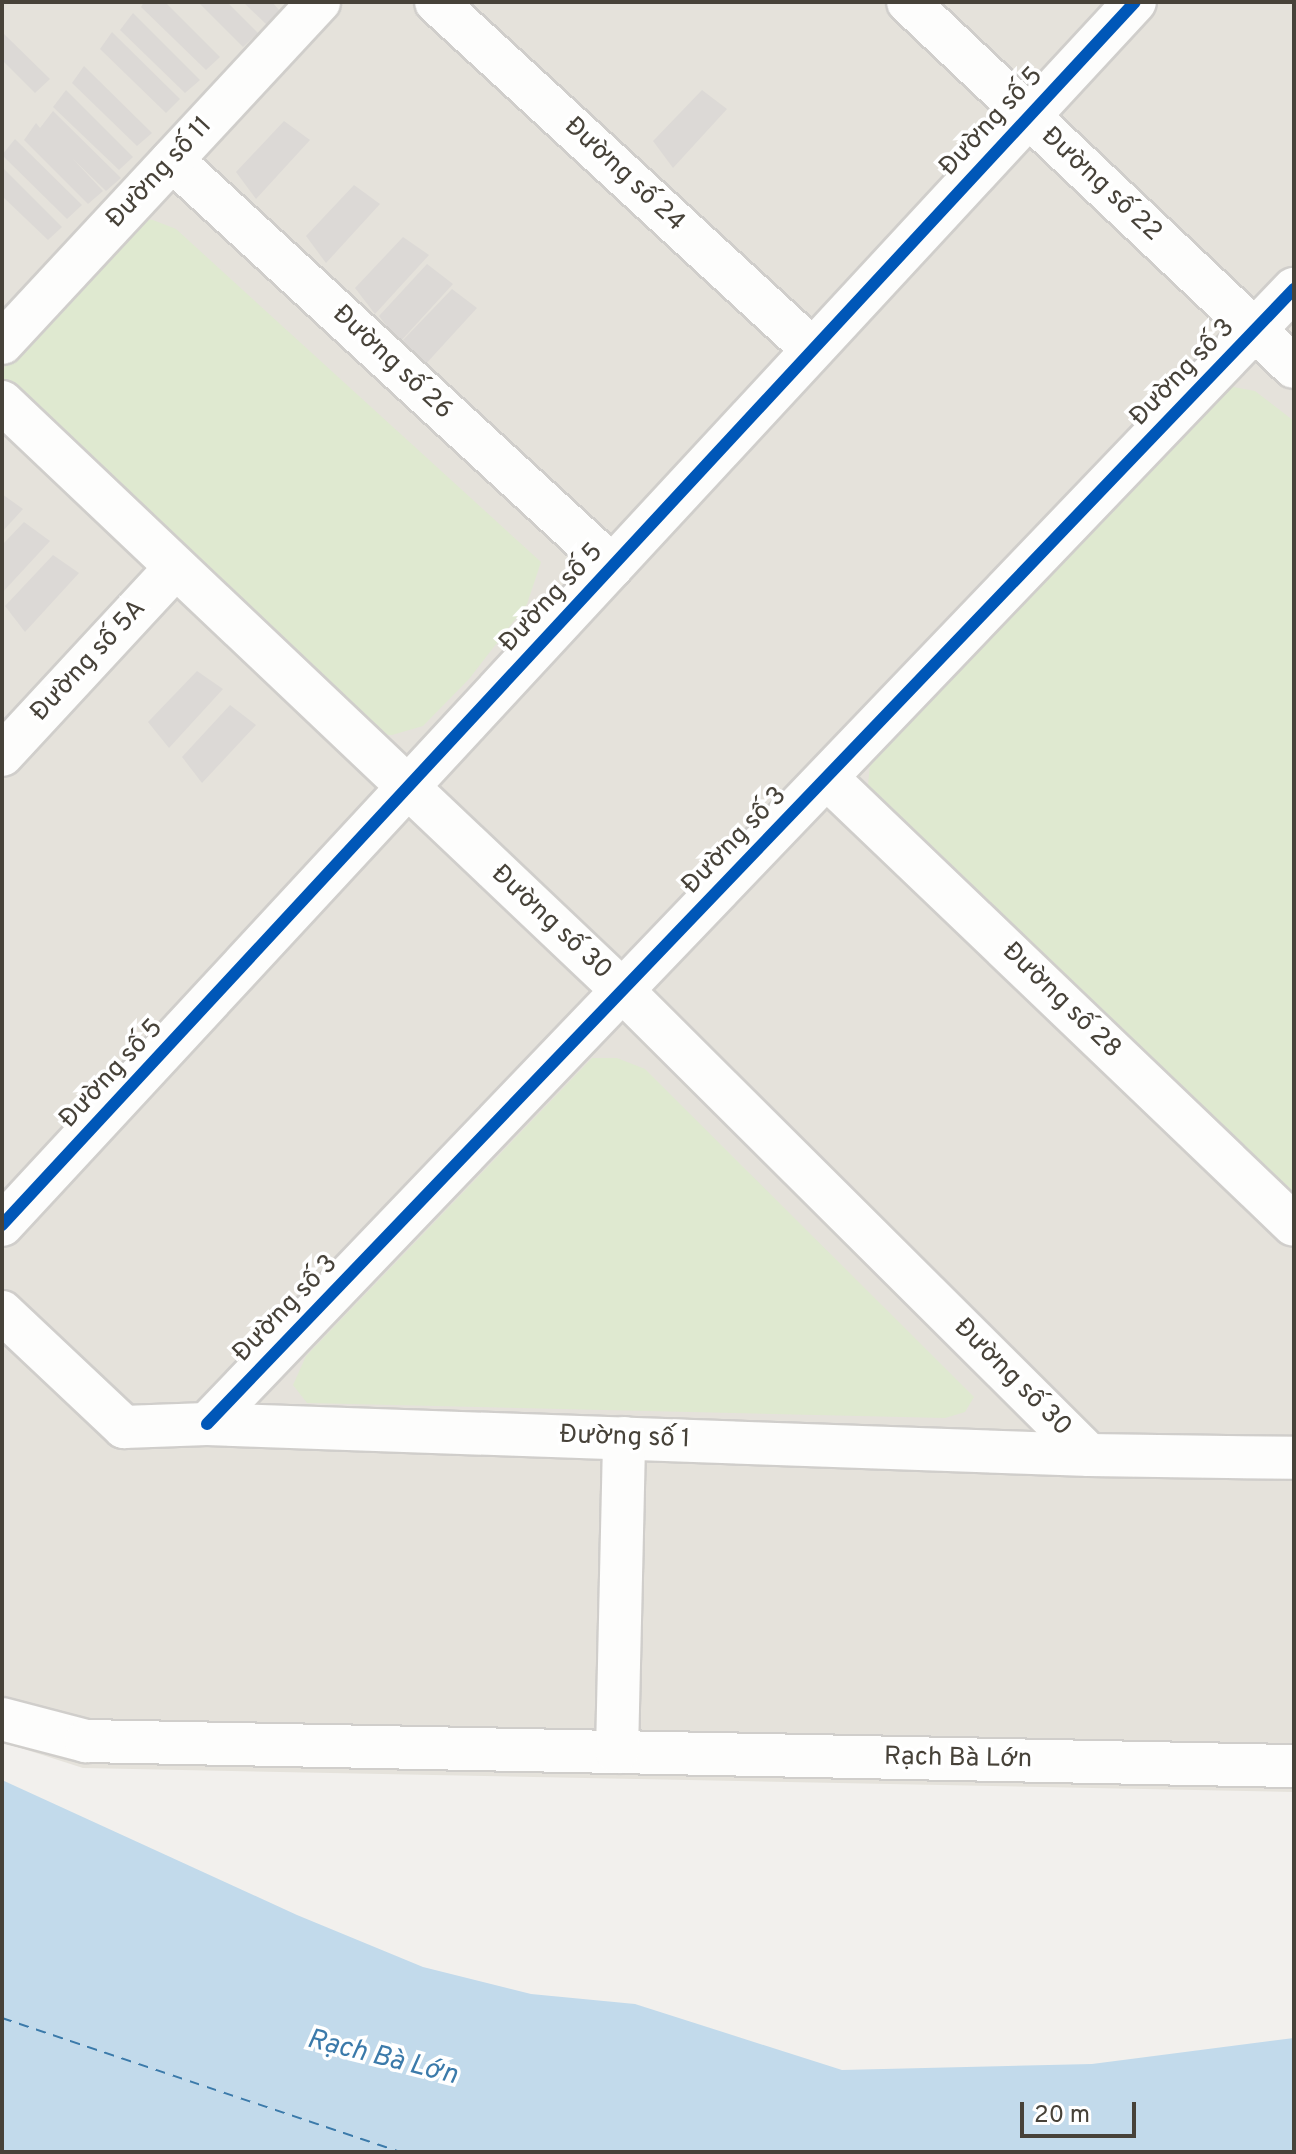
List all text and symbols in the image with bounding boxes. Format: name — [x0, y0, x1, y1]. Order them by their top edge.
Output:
street label: Đường số 5 — [934, 61, 1050, 183]
street label: Đường số 11 — [101, 111, 219, 235]
street label: Đường số 24 — [557, 111, 691, 239]
street label: Đường số 22 — [1034, 121, 1168, 249]
street label: Đường số 26 — [325, 299, 459, 427]
street label: Đường số 3 — [1124, 313, 1242, 433]
street label: Đường số 5 — [494, 537, 610, 659]
street label: Đường số 5A — [25, 594, 153, 728]
street label: Đường số 3 — [676, 781, 794, 901]
street label: Đường số 30 — [484, 859, 618, 987]
street label: Đường số 28 — [995, 937, 1127, 1065]
street label: Đường số 5 — [54, 1013, 170, 1135]
street label: Đường số 3 — [227, 1249, 345, 1369]
street label: Đường số 30 — [947, 1313, 1077, 1443]
street label: Đường số 1 — [559, 1420, 691, 1456]
street label: Rạch Bà Lớn — [884, 1742, 1032, 1776]
water label: Rạch Bà Lớn — [303, 2023, 461, 2093]
scale bar — [1024, 2086, 1140, 2136]
text: 20 m — [1034, 2101, 1090, 2131]

